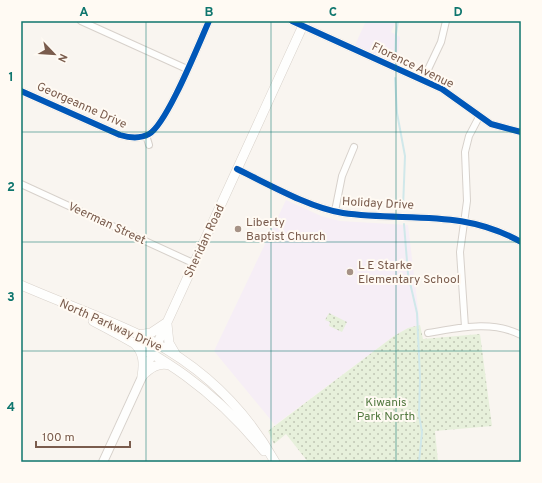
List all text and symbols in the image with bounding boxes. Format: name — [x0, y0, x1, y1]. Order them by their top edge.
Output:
text: A — [79, 5, 89, 21]
text: B — [205, 5, 214, 21]
text: C — [329, 5, 337, 21]
text: D — [453, 5, 463, 21]
north arrow — [34, 34, 74, 74]
street label: Florence Avenue — [369, 39, 456, 93]
text: N — [54, 51, 70, 64]
text: 1 — [8, 70, 14, 86]
street label: Georgeanne Drive — [34, 79, 129, 133]
text: 2 — [7, 180, 15, 196]
street label: Holiday Drive — [342, 194, 414, 214]
street label: Veerman Street — [65, 199, 148, 249]
street label: Sheridan Road — [181, 202, 229, 281]
place label: Liberty Baptist Church — [246, 215, 326, 245]
marker: Liberty Baptist Church — [233, 224, 243, 234]
place label: L E Starke Elementary School — [358, 258, 460, 288]
marker: L E Starke Elementary School — [345, 267, 355, 277]
text: 3 — [7, 290, 15, 306]
street label: North Parkway Drive — [57, 296, 164, 356]
park label: Kiwanis Park North — [357, 395, 415, 425]
text: 4 — [7, 400, 15, 416]
scale bar — [36, 423, 130, 449]
text: 100 m — [42, 430, 75, 446]

